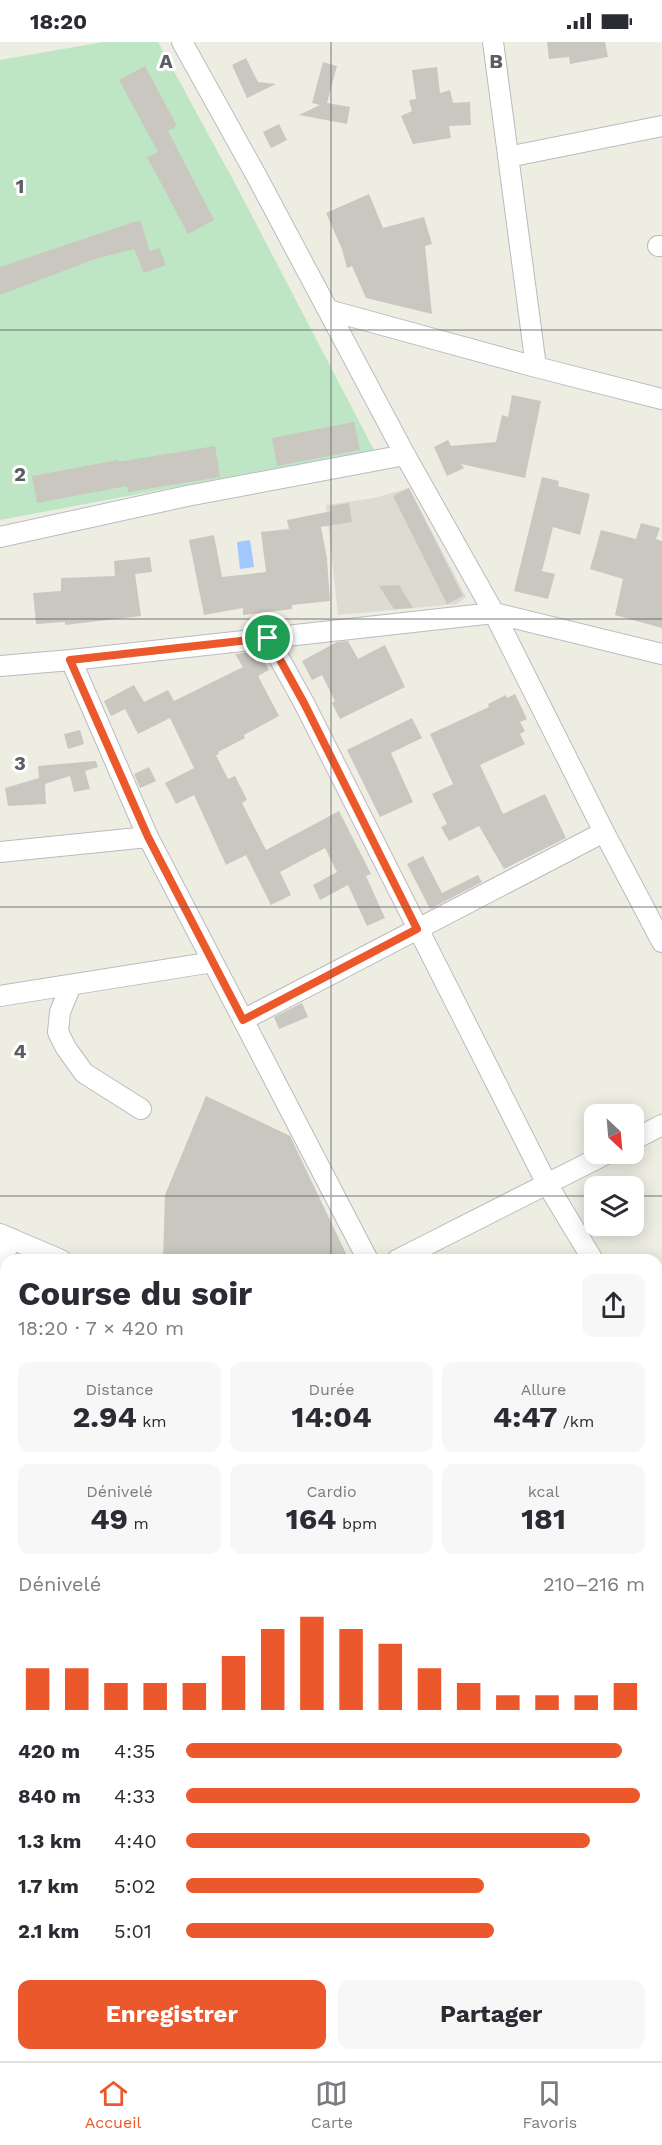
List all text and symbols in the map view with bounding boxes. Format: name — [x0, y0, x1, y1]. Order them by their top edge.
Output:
text: 18:20 — [30, 9, 87, 34]
text: A — [159, 49, 173, 73]
text: B — [489, 49, 503, 73]
text: 1 — [16, 174, 24, 198]
text: 2 — [14, 462, 26, 486]
pin — [242, 612, 293, 663]
icon: arrive — [251, 621, 284, 654]
text: 3 — [14, 751, 26, 775]
text: 4 — [14, 1039, 27, 1063]
north arrow — [584, 1104, 644, 1164]
map controls — [584, 1104, 644, 1236]
button: layers — [584, 1176, 644, 1236]
text: Course du soir — [18, 1274, 252, 1313]
button: share — [582, 1274, 645, 1337]
text: 18:20 · 7 × 420 m — [18, 1316, 184, 1340]
text: Distance — [85, 1380, 154, 1399]
text: Durée — [308, 1380, 355, 1399]
text: Allure — [521, 1380, 566, 1399]
text: 2.94 — [72, 1399, 137, 1434]
text: 14:04 — [291, 1399, 372, 1434]
text: 4:47 — [493, 1399, 557, 1434]
text: km — [137, 1412, 167, 1431]
text: /km — [557, 1412, 594, 1431]
text: Dénivelé — [86, 1482, 153, 1501]
text: Cardio — [306, 1482, 357, 1501]
text: kcal — [528, 1482, 559, 1501]
text: 49 — [90, 1501, 128, 1536]
text: 164 — [286, 1501, 337, 1536]
text: 181 — [521, 1501, 566, 1536]
text: m — [128, 1514, 149, 1533]
text: bpm — [337, 1514, 377, 1533]
text: Dénivelé — [18, 1572, 101, 1596]
text: 210–216 m — [543, 1572, 645, 1596]
text: 420 m — [18, 1739, 80, 1763]
text: 4:35 — [114, 1739, 155, 1763]
text: 840 m — [18, 1784, 81, 1808]
text: 4:33 — [114, 1784, 155, 1808]
text: 1.3 km — [18, 1829, 81, 1853]
text: 4:40 — [114, 1829, 157, 1853]
text: 1.7 km — [18, 1874, 79, 1898]
text: 5:02 — [114, 1874, 156, 1898]
text: 2.1 km — [18, 1919, 79, 1943]
text: 5:01 — [114, 1919, 152, 1943]
button: Enregistrer — [18, 1980, 326, 2049]
button: Partager — [338, 1980, 645, 2049]
tab: Accueil — [85, 2077, 141, 2132]
tab: Carte — [311, 2077, 353, 2132]
tab: Favoris — [522, 2077, 577, 2132]

